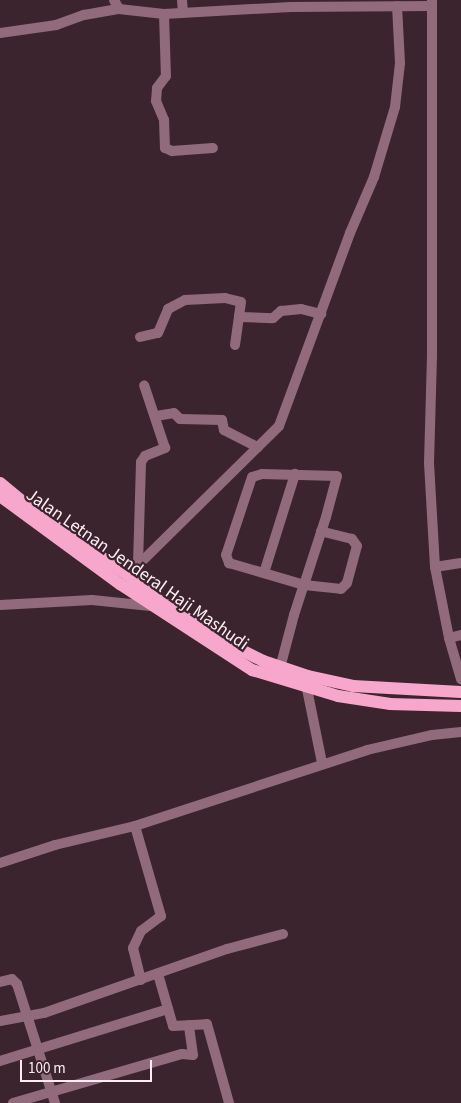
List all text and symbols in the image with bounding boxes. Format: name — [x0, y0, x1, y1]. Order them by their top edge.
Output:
street label: Jalan Letnan Jenderal Haji Mashudi — [21, 485, 253, 655]
scale bar — [22, 1050, 155, 1082]
text: 100 m — [28, 1058, 66, 1079]

